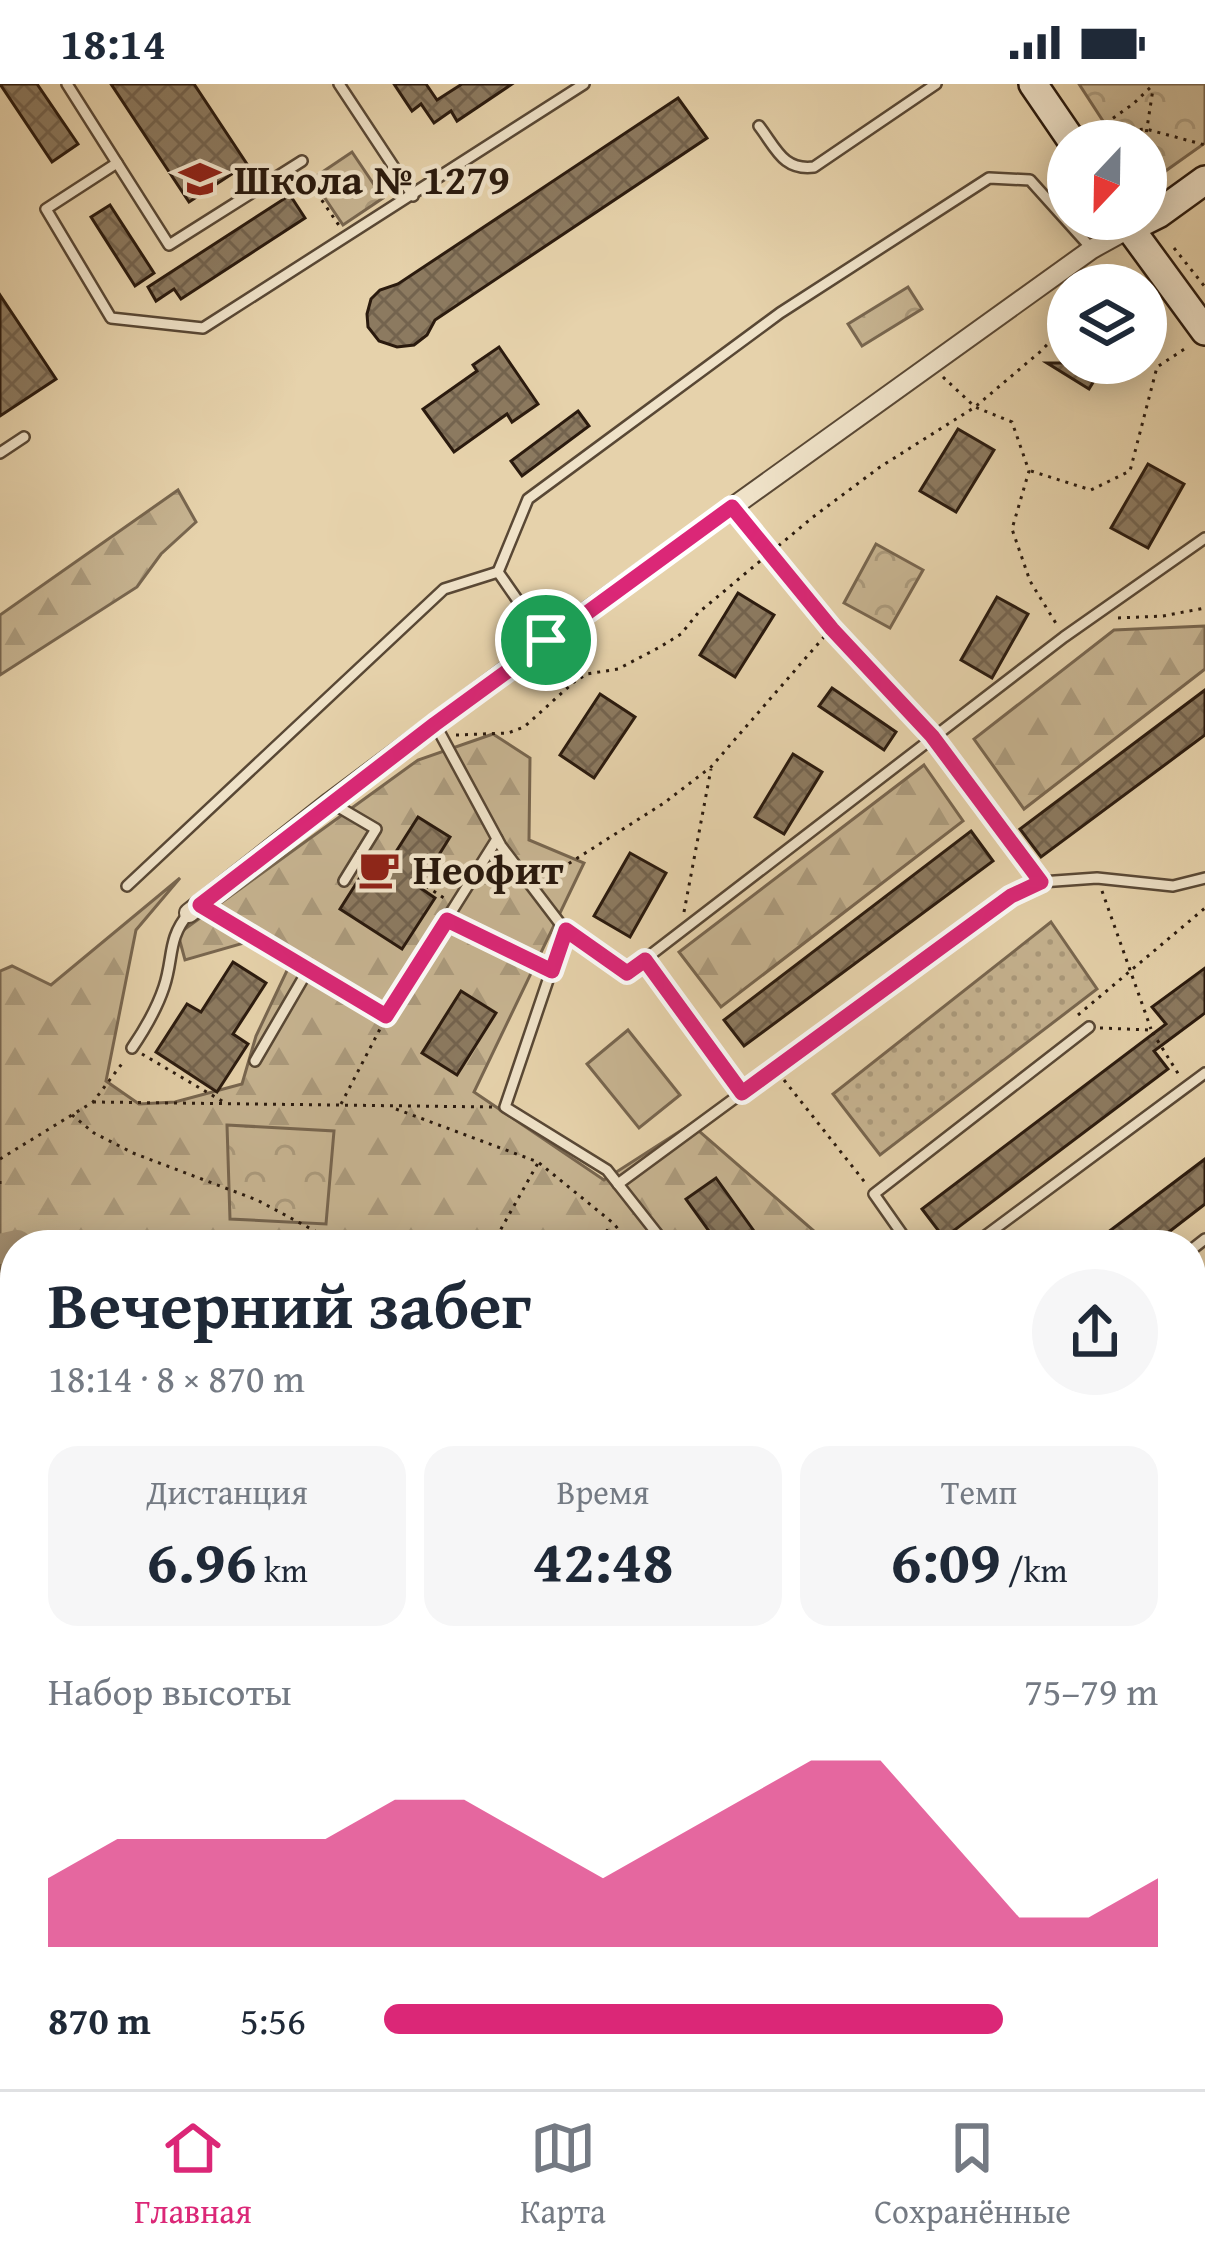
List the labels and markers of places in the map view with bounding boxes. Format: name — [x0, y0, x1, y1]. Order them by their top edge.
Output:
place label: Школа № 1279 — [234, 148, 510, 209]
school or university icon: Школа № 1279 — [177, 156, 223, 202]
pin — [495, 589, 597, 691]
place label: Неофит — [413, 838, 564, 899]
cafe icon: Неофит — [356, 846, 402, 892]

